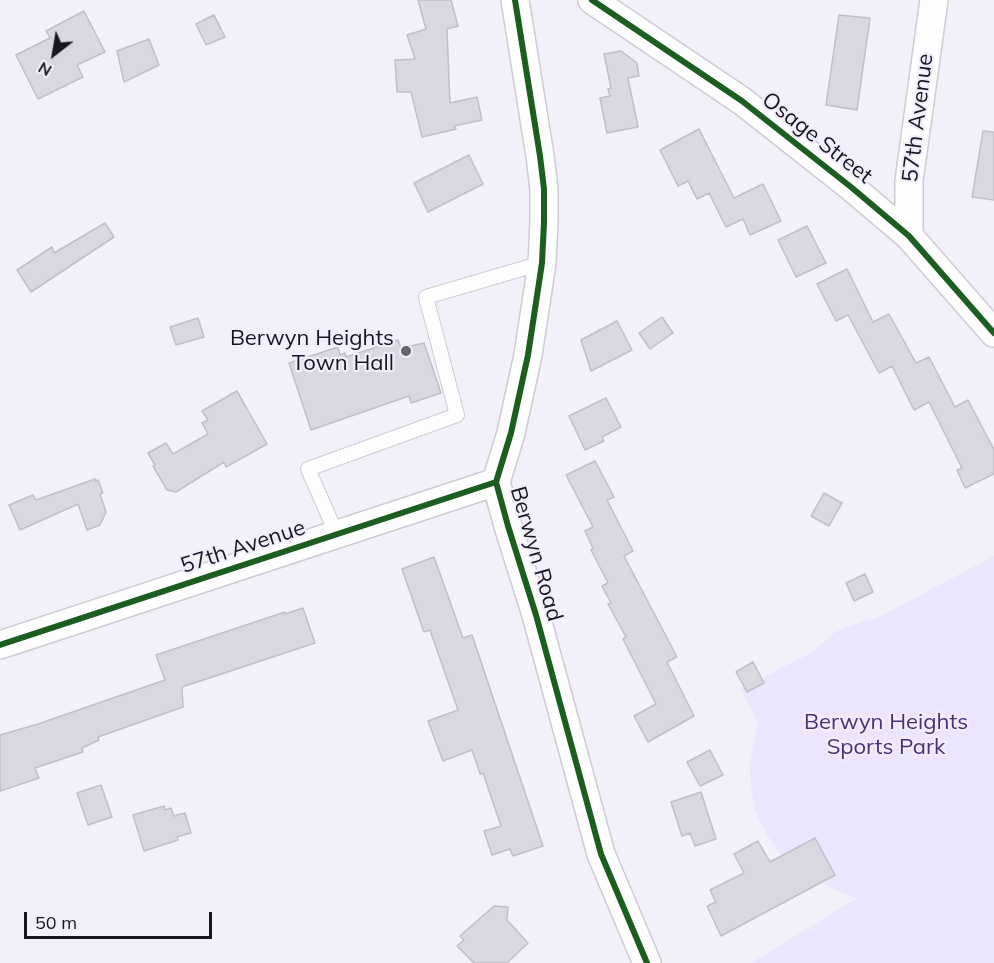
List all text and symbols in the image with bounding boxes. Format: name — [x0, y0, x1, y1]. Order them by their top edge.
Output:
north arrow — [24, 24, 84, 84]
street label: 57th Avenue — [897, 52, 939, 184]
text: N — [34, 58, 55, 81]
street label: Osage Street — [757, 87, 877, 189]
place label: Berwyn Heights Town Hall — [230, 325, 394, 376]
marker: Berwyn Heights Town Hall — [399, 344, 413, 358]
street label: Berwyn Road — [504, 483, 568, 625]
street label: 57th Avenue — [177, 514, 309, 580]
park label: Berwyn Heights Sports Park — [804, 709, 968, 760]
scale bar — [27, 900, 214, 938]
text: 50 m — [35, 911, 77, 934]

